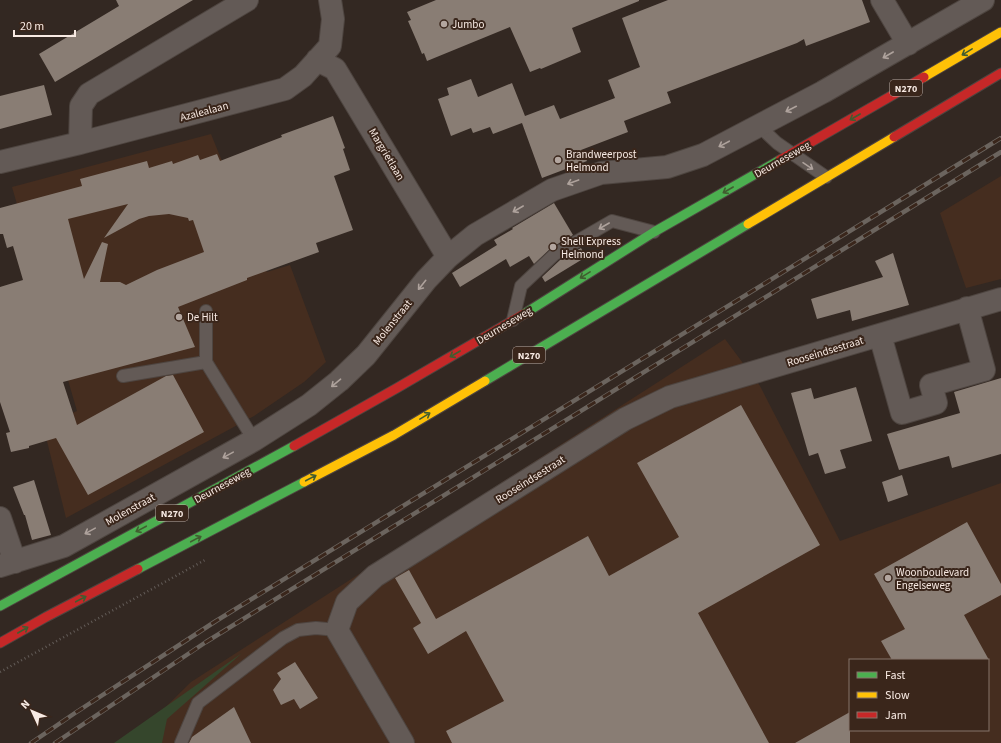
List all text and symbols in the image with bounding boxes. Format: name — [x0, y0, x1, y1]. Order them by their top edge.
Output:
scale bar — [14, 12, 75, 38]
place label: Jumbo — [452, 17, 484, 32]
text: 20 m — [20, 18, 44, 35]
marker: Jumbo — [439, 19, 449, 29]
one-way arrow — [961, 49, 973, 57]
one-way arrow — [883, 51, 895, 59]
road number: N270 — [890, 80, 922, 96]
street label: Azalealaan — [178, 98, 230, 125]
one-way arrow — [785, 106, 797, 113]
one-way arrow — [849, 114, 861, 122]
street label: Margrietlaan — [365, 125, 408, 183]
street label: Deurneseweg — [751, 137, 813, 182]
one-way arrow — [718, 141, 730, 148]
place label: Brandweerpost Helmond — [566, 147, 637, 175]
marker: Brandweerpost Helmond — [553, 155, 563, 165]
one-way arrow — [803, 162, 814, 170]
one-way arrow — [566, 179, 579, 186]
one-way arrow — [722, 186, 734, 194]
one-way arrow — [512, 206, 524, 214]
one-way arrow — [598, 222, 610, 230]
place label: Shell Express Helmond — [561, 234, 621, 262]
marker: Shell Express Helmond — [548, 242, 558, 252]
one-way arrow — [580, 271, 591, 279]
one-way arrow — [417, 280, 426, 291]
street label: Molenstraat — [369, 296, 416, 348]
street label: Deurneseweg — [474, 303, 535, 348]
place label: De Hilt — [187, 310, 218, 325]
marker: De Hilt — [174, 312, 184, 322]
street label: Rooseindsestraat — [785, 333, 866, 370]
road number: N270 — [513, 347, 545, 363]
one-way arrow — [449, 351, 461, 359]
one-way arrow — [331, 378, 341, 387]
one-way arrow — [419, 412, 431, 420]
one-way arrow — [222, 451, 234, 459]
street label: Rooseindsestraat — [493, 452, 568, 507]
street label: Deurneseweg — [191, 464, 254, 507]
one-way arrow — [305, 474, 317, 482]
street label: Molenstraat — [103, 490, 158, 529]
road number: N270 — [156, 505, 188, 521]
one-way arrow — [135, 526, 147, 534]
one-way arrow — [84, 528, 96, 536]
one-way arrow — [190, 534, 202, 542]
place label: Woonboulevard Engelseweg — [896, 565, 969, 593]
marker: Woonboulevard Engelseweg — [883, 573, 893, 583]
one-way arrow — [74, 595, 86, 602]
one-way arrow — [17, 626, 29, 633]
legend — [849, 659, 989, 731]
text: Fast — [885, 667, 905, 684]
text: Slow — [885, 687, 910, 704]
north arrow — [12, 691, 52, 731]
text: N — [17, 697, 33, 712]
text: Jam — [885, 707, 907, 724]

